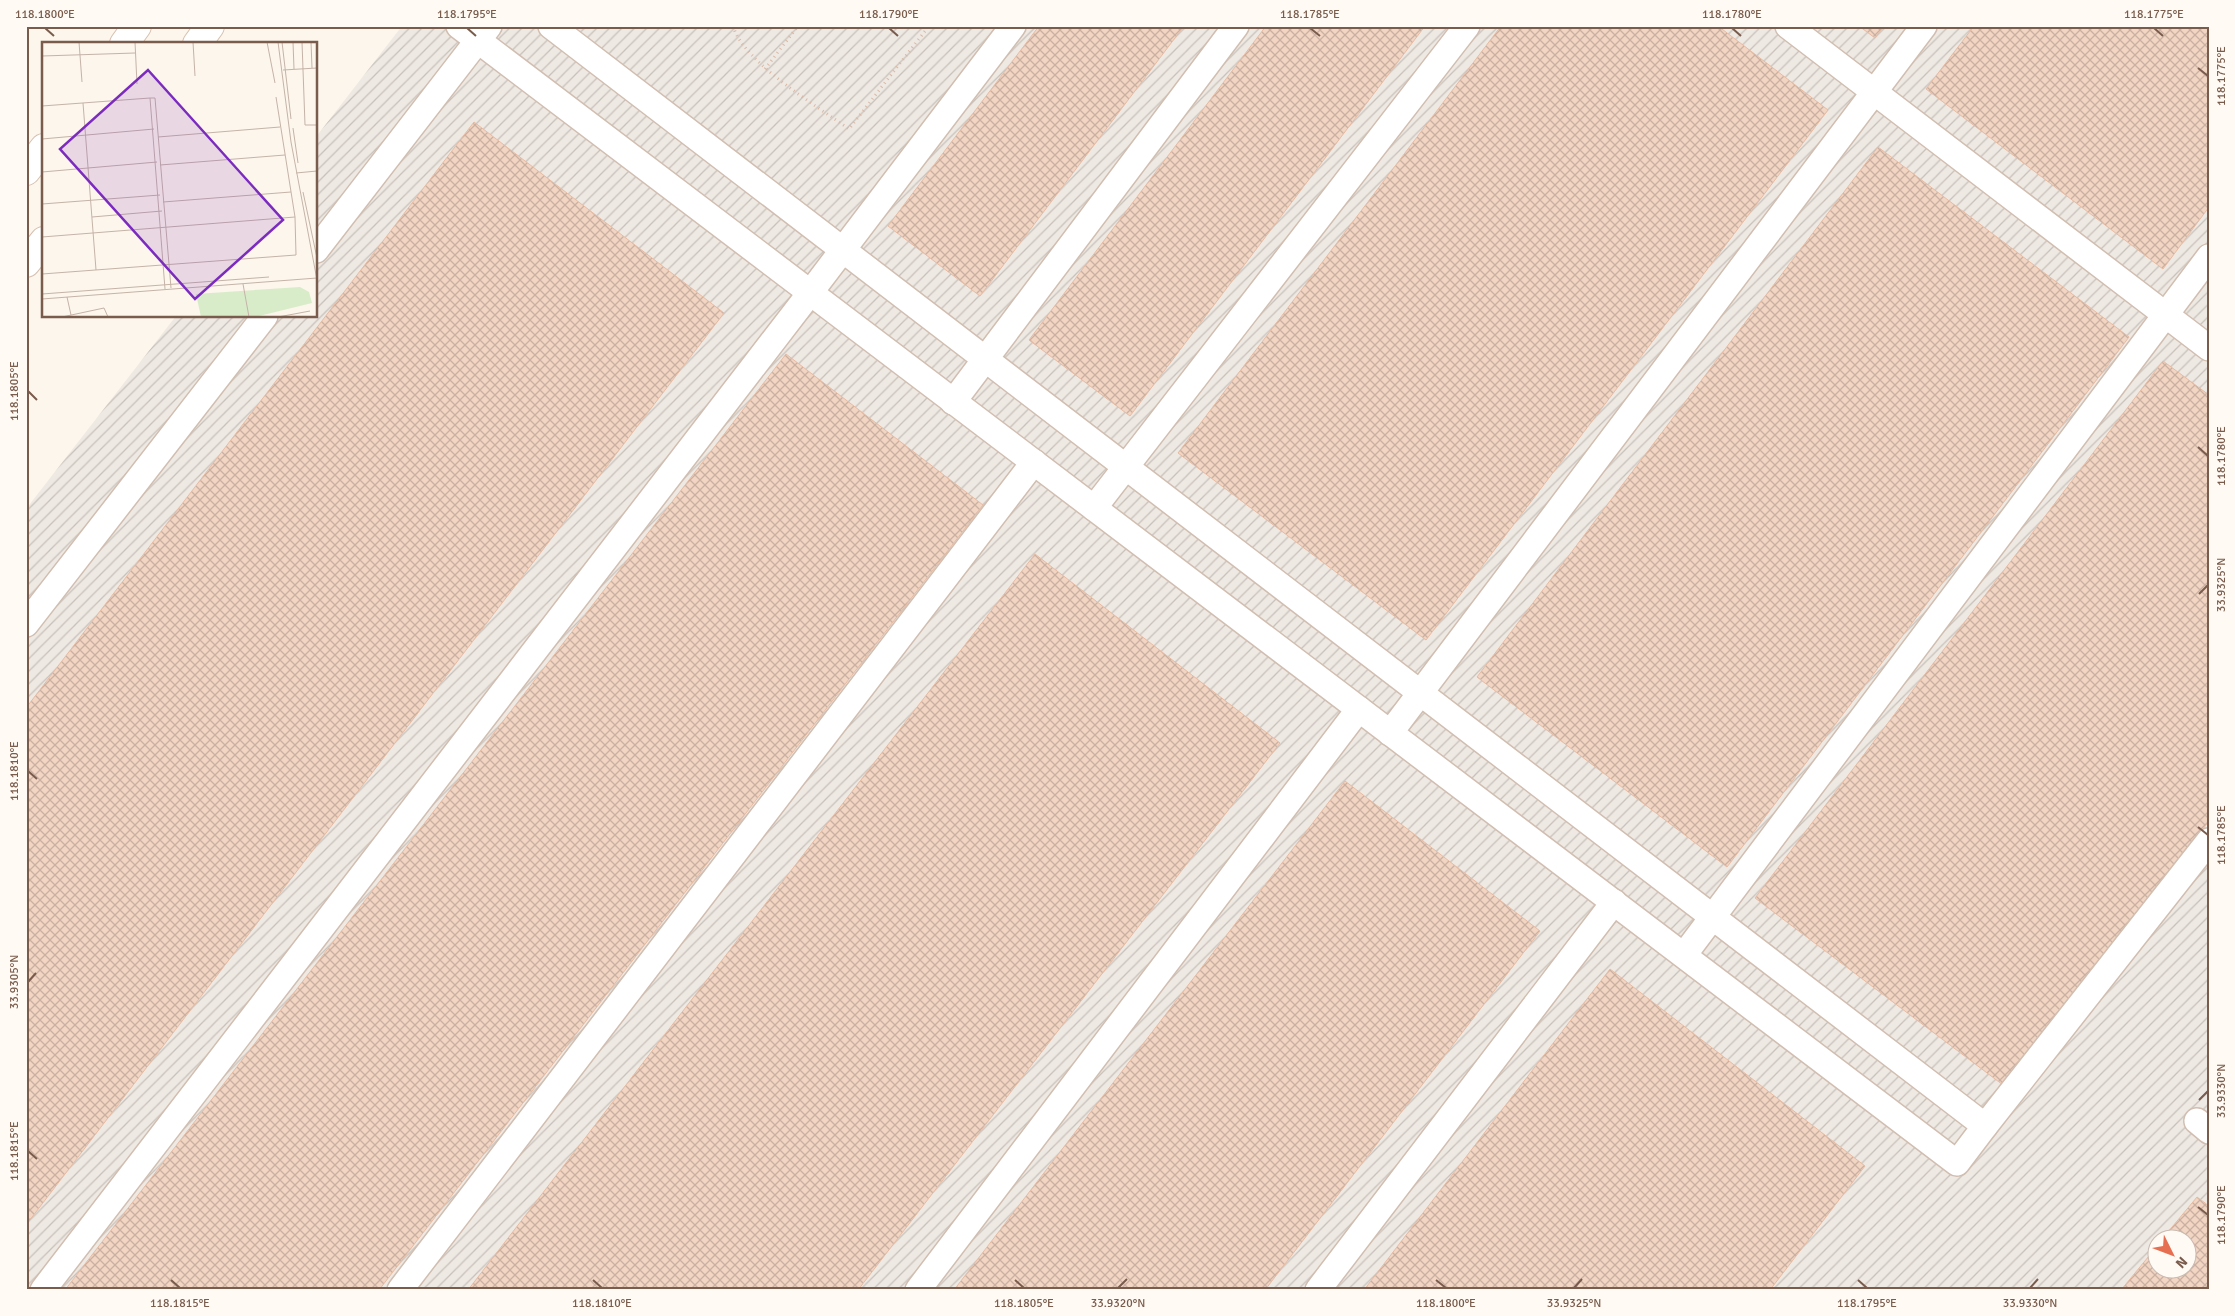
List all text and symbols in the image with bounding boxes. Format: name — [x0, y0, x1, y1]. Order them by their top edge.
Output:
text: 118.1800°E — [15, 7, 75, 22]
text: 118.1795°E — [437, 7, 497, 22]
text: 118.1790°E — [859, 7, 919, 22]
text: 118.1785°E — [1280, 7, 1340, 22]
text: 118.1780°E — [1702, 7, 1762, 22]
text: 118.1775°E — [2124, 7, 2184, 22]
inset map — [42, 42, 318, 318]
text: 118.1775°E — [2214, 46, 2229, 106]
text: 118.1805°E — [7, 361, 22, 421]
text: 118.1780°E — [2214, 426, 2229, 486]
text: 33.9325°N — [2214, 558, 2229, 612]
text: 118.1810°E — [7, 741, 22, 801]
text: 118.1785°E — [2214, 805, 2229, 865]
text: 33.9305°N — [7, 955, 22, 1009]
text: 33.9330°N — [2214, 1064, 2229, 1118]
text: 118.1815°E — [7, 1121, 22, 1181]
text: 118.1790°E — [2214, 1185, 2229, 1245]
north arrow — [2148, 1228, 2198, 1278]
text: N — [2172, 1253, 2191, 1272]
text: 118.1815°E — [150, 1296, 210, 1311]
text: 118.1810°E — [572, 1296, 632, 1311]
text: 118.1805°E — [994, 1296, 1054, 1311]
text: 33.9320°N — [1091, 1296, 1145, 1311]
text: 118.1800°E — [1416, 1296, 1476, 1311]
text: 33.9325°N — [1547, 1296, 1601, 1311]
text: 118.1795°E — [1837, 1296, 1897, 1311]
text: 33.9330°N — [2003, 1296, 2057, 1311]

